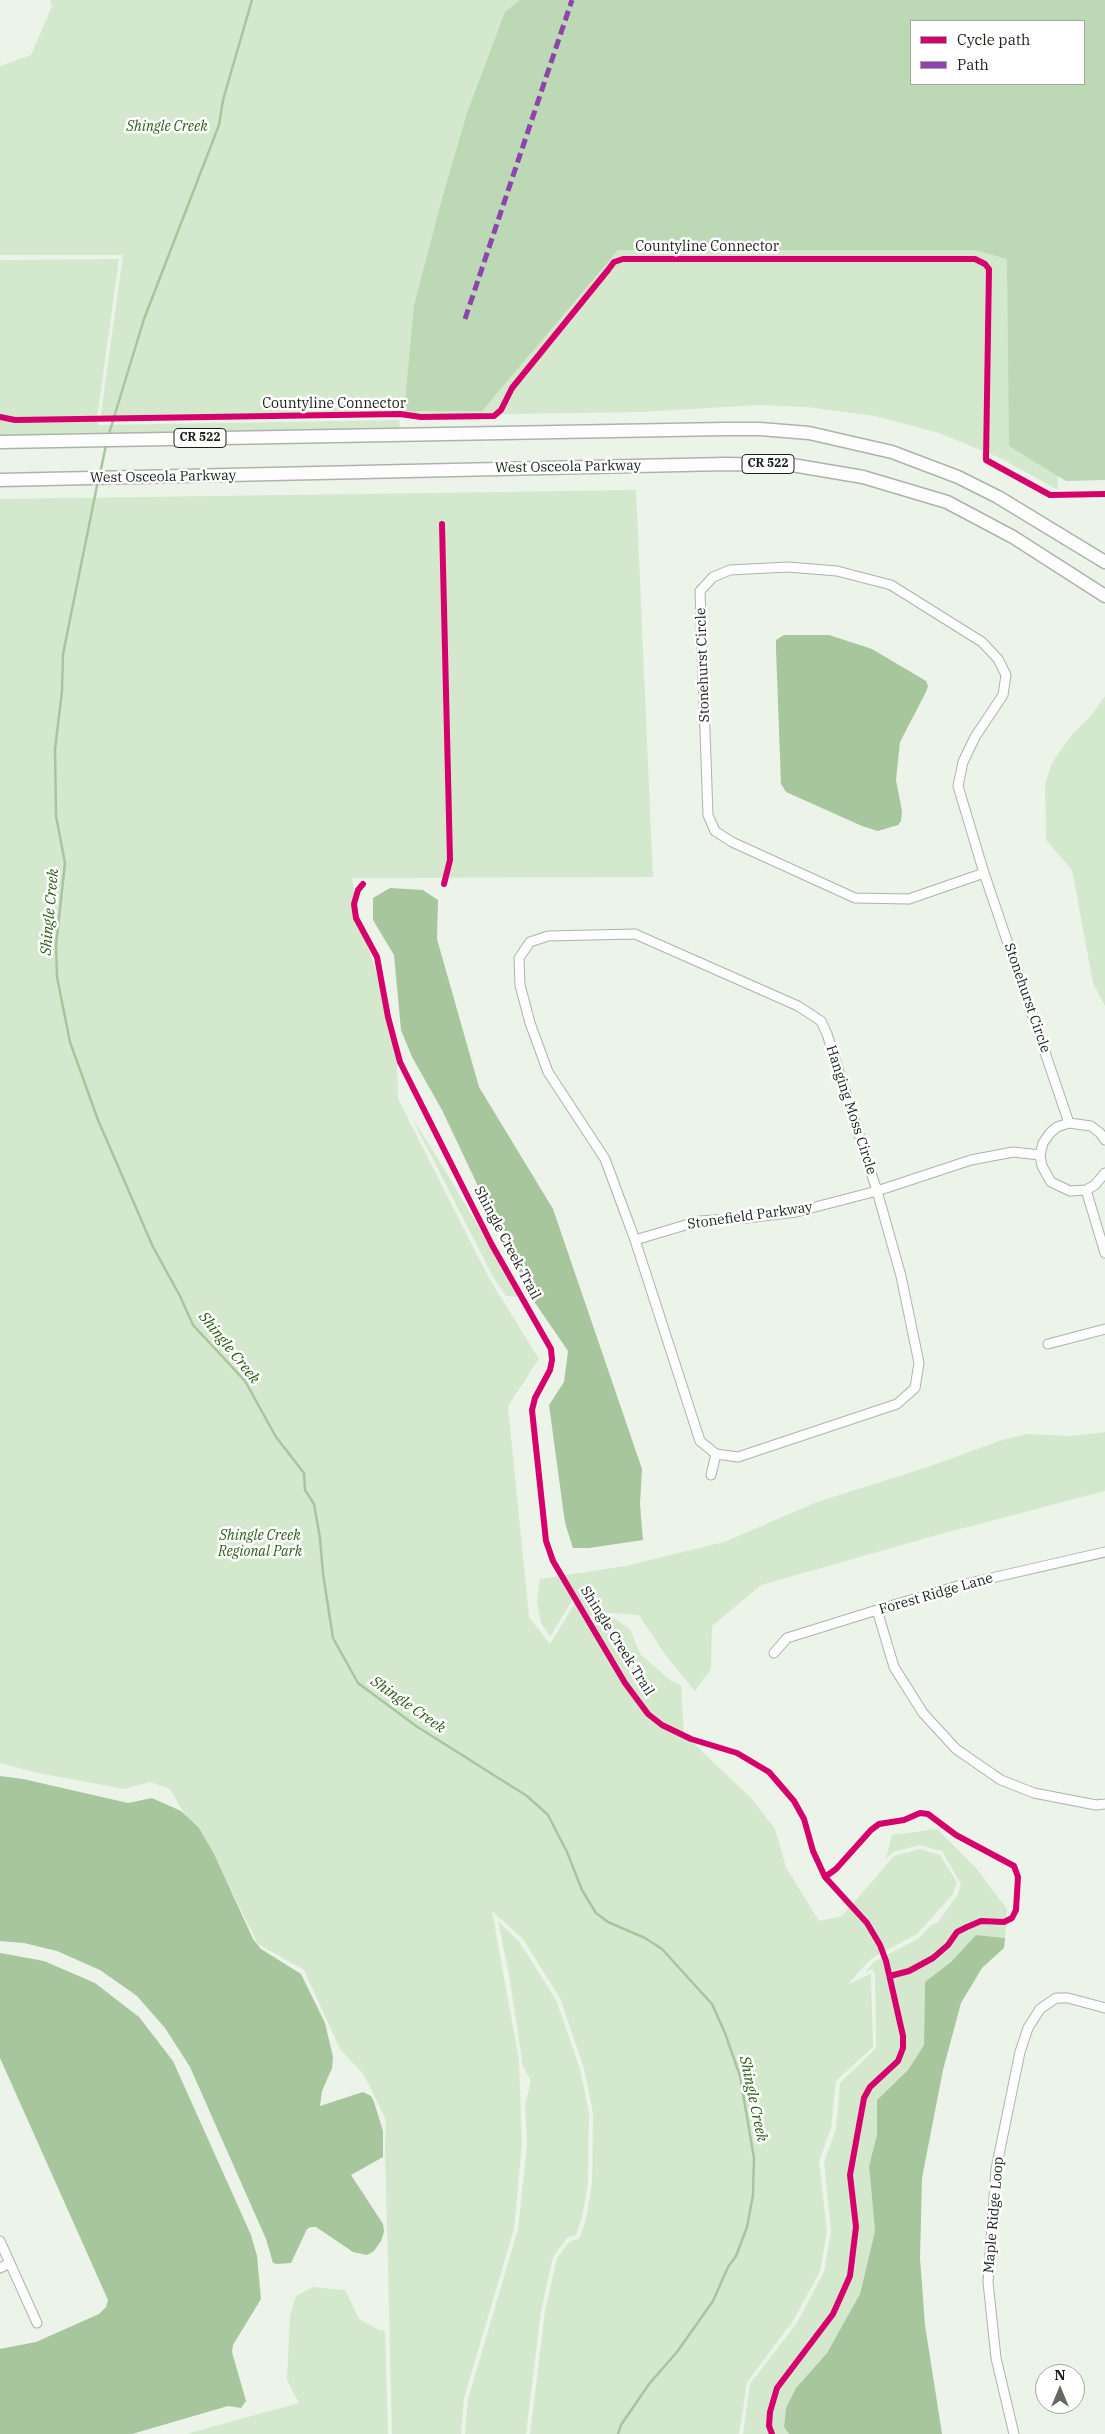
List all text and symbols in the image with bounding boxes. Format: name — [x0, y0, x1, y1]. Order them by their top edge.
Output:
legend — [910, 20, 1085, 85]
text: Cycle path — [957, 30, 1030, 49]
text: Path — [957, 55, 989, 74]
park label: Shingle Creek — [126, 119, 208, 135]
street label: Countyline Connector — [635, 239, 779, 255]
street label: Countyline Connector — [262, 396, 406, 412]
road number: CR 522 — [174, 428, 226, 448]
road number: CR 522 — [742, 454, 794, 474]
street label: West Osceola Parkway — [495, 457, 641, 477]
street label: West Osceola Parkway — [90, 467, 236, 487]
street label: Stonehurst Circle — [693, 607, 713, 723]
water label: Shingle Creek — [37, 868, 63, 956]
street label: Stonehurst Circle — [1000, 941, 1054, 1055]
street label: Hanging Moss Circle — [822, 1043, 880, 1177]
street label: Shingle Creek Trail — [470, 1184, 544, 1302]
street label: Stonefield Parkway — [686, 1199, 814, 1233]
water label: Shingle Creek — [195, 1308, 263, 1388]
park label: Shingle Creek Regional Park — [218, 1528, 302, 1560]
street label: Forest Ridge Lane — [877, 1570, 995, 1618]
street label: Shingle Creek Trail — [577, 1583, 657, 1699]
water label: Shingle Creek — [367, 1673, 449, 1737]
water label: Shingle Creek — [735, 2054, 771, 2144]
street label: Maple Ridge Loop — [981, 2156, 1007, 2274]
north arrow — [1035, 2364, 1085, 2414]
text: N — [1054, 2366, 1066, 2384]

